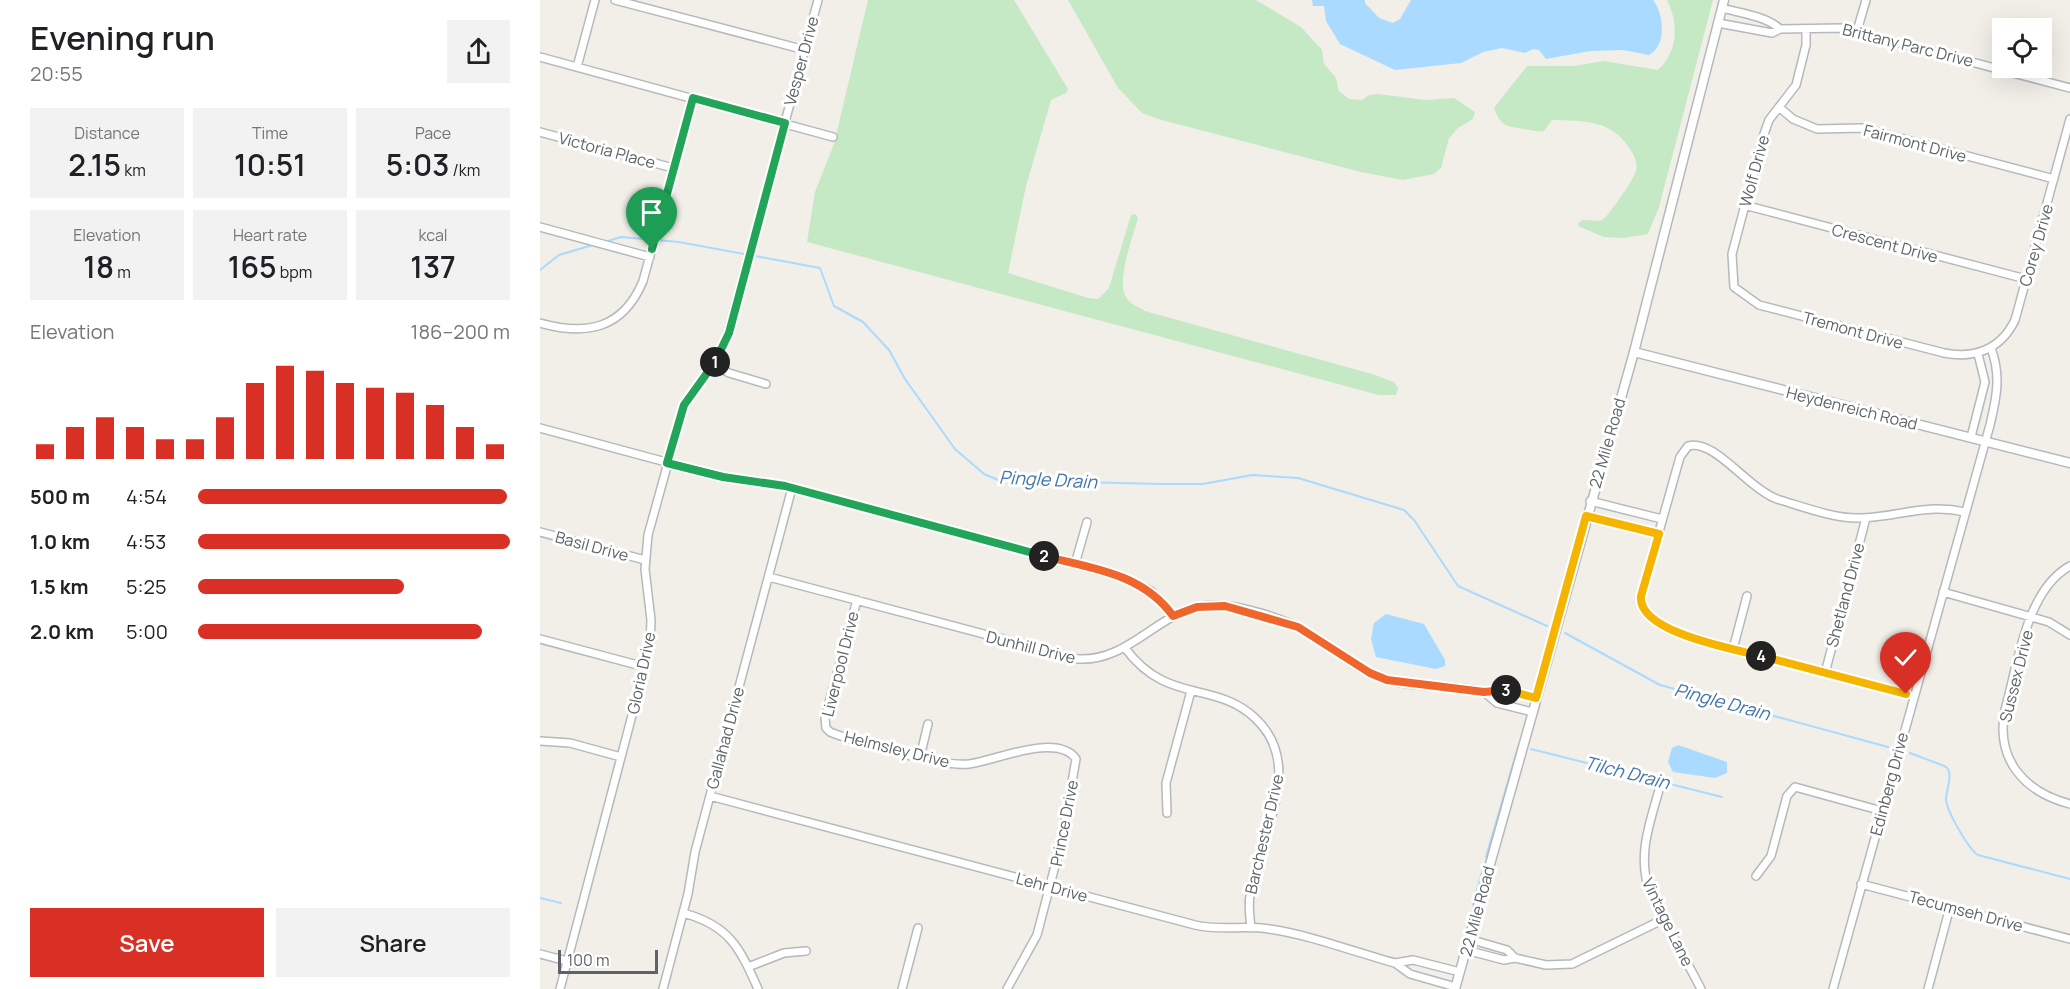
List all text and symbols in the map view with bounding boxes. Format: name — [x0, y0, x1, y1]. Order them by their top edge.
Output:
street label: Vesper Drive — [779, 14, 823, 108]
text: Evening run — [30, 15, 215, 60]
street label: Brittany Parc Drive — [1840, 18, 1976, 72]
map controls — [1992, 18, 2052, 78]
button: locate — [1992, 18, 2052, 78]
button: share — [447, 20, 510, 83]
text: 20:55 — [30, 60, 83, 87]
street label: Fairmont Drive — [1861, 119, 1969, 167]
text: Distance — [74, 122, 140, 144]
text: Time — [252, 122, 288, 144]
text: Pace — [415, 122, 451, 144]
street label: Victoria Place — [556, 127, 658, 173]
street label: Wolf Drive — [1734, 133, 1774, 209]
text: 2.15 — [68, 144, 121, 185]
text: 10:51 — [234, 144, 306, 185]
text: 5:03 — [386, 144, 449, 185]
text: km — [121, 159, 146, 181]
text: /km — [449, 159, 480, 181]
pin — [626, 187, 677, 249]
icon: arrive — [635, 196, 668, 229]
street label: Corey Drive — [2014, 201, 2058, 289]
street label: Crescent Drive — [1829, 218, 1941, 268]
text: Elevation — [73, 224, 141, 246]
text: Heart rate — [233, 224, 307, 246]
text: kcal — [418, 224, 448, 246]
text: 18 — [83, 246, 114, 287]
text: 165 — [228, 246, 277, 287]
text: 137 — [410, 246, 456, 287]
text: m — [114, 261, 131, 283]
text: bpm — [277, 261, 312, 283]
street label: Tremont Drive — [1800, 306, 1906, 354]
text: Elevation — [30, 318, 114, 345]
text: 186–200 m — [411, 318, 510, 345]
pin: 1 — [700, 347, 730, 377]
text: 1 — [711, 351, 719, 373]
street label: Heydenreich Road — [1784, 381, 1920, 435]
street label: 22 Mile Road — [1584, 395, 1630, 491]
water label: Pingle Drain — [999, 464, 1099, 494]
text: 500 m — [30, 483, 90, 510]
text: 4:54 — [126, 483, 167, 510]
street label: Basil Drive — [553, 526, 631, 566]
text: 1.0 km — [30, 528, 90, 555]
text: 4:53 — [126, 528, 166, 555]
street label: Shetland Drive — [1820, 540, 1870, 650]
pin: 2 — [1029, 541, 1059, 571]
text: 2 — [1039, 545, 1049, 567]
text: 1.5 km — [30, 573, 89, 600]
text: 5:25 — [126, 573, 166, 600]
street label: Liverpool Drive — [816, 609, 864, 719]
text: 2.0 km — [30, 618, 94, 645]
text: 5:00 — [126, 618, 168, 645]
street label: Dunhill Drive — [984, 625, 1078, 669]
street label: Sussex Drive — [1994, 628, 2038, 724]
street label: Gloria Drive — [622, 630, 660, 716]
pin — [1880, 632, 1931, 694]
pin: 4 — [1746, 641, 1776, 671]
icon: check — [1889, 641, 1922, 674]
text: 4 — [1756, 645, 1766, 667]
pin: 3 — [1491, 675, 1521, 705]
water label: Pingle Drain — [1672, 677, 1774, 726]
text: 3 — [1501, 679, 1511, 701]
street label: Gallahad Drive — [701, 684, 749, 792]
street label: Helmsley Drive — [842, 725, 952, 773]
street label: Edinberg Drive — [1865, 730, 1913, 838]
water label: Tilch Drain — [1582, 750, 1673, 794]
street label: Barchester Drive — [1240, 772, 1288, 896]
street label: Prince Drive — [1045, 778, 1083, 868]
street label: 22 Mile Road — [1454, 863, 1500, 959]
street label: Lehr Drive — [1014, 867, 1090, 907]
street label: Vintage Lane — [1637, 874, 1699, 970]
street label: Tecumseh Drive — [1906, 885, 2026, 937]
button: Save — [30, 908, 264, 977]
button: Share — [276, 908, 510, 977]
scale bar — [558, 947, 658, 974]
text: 100 m — [567, 949, 610, 971]

